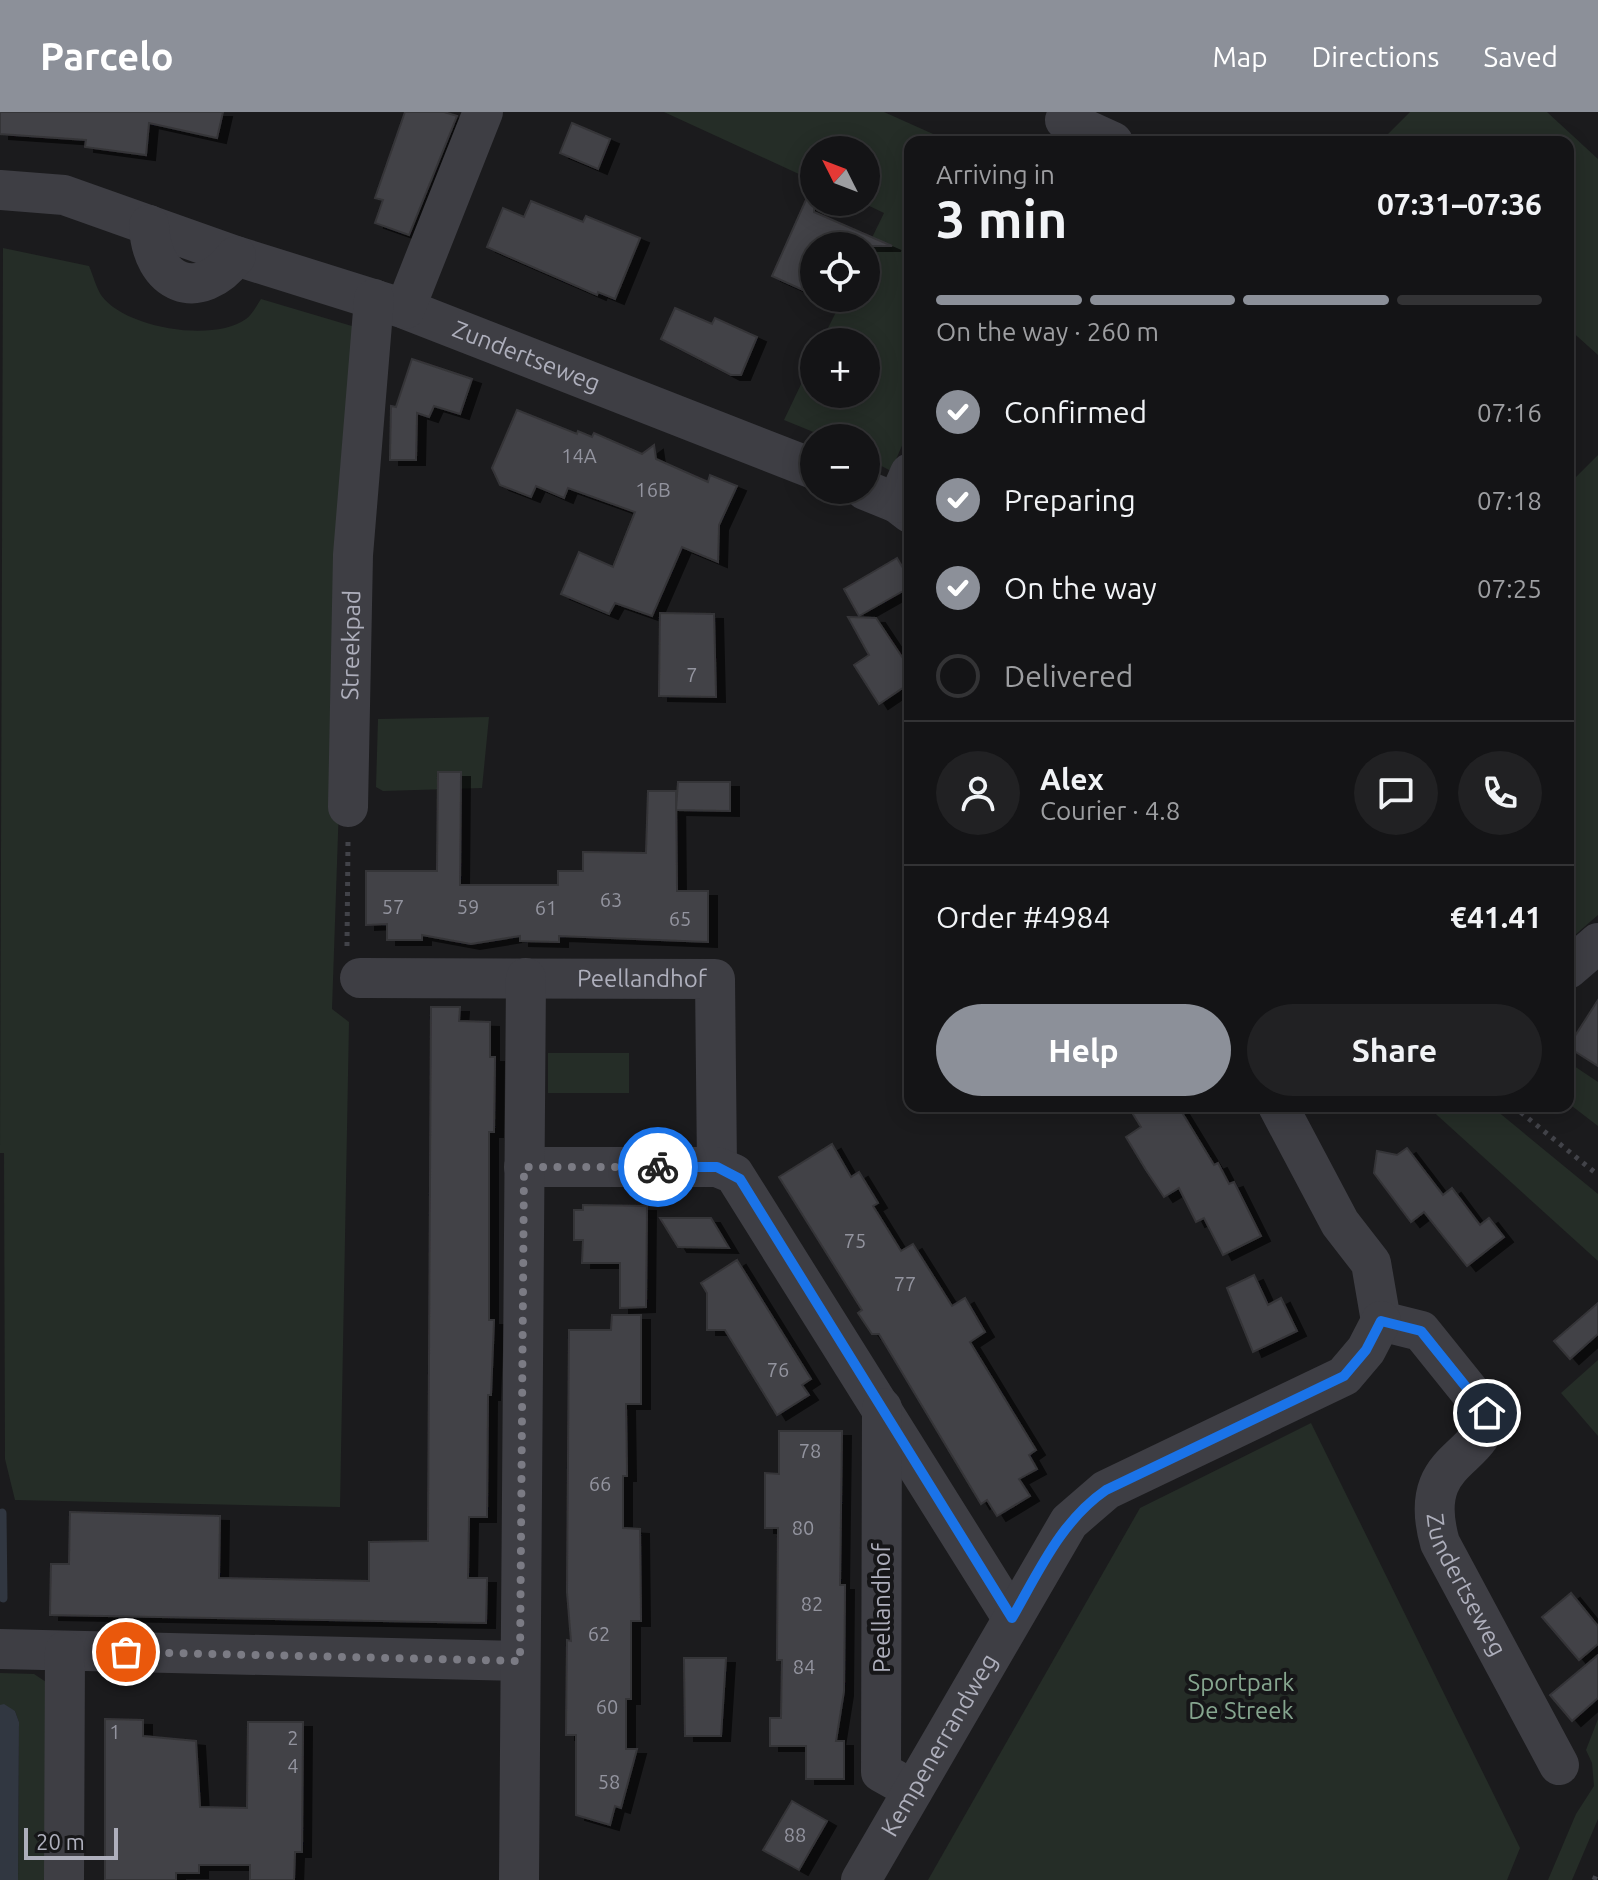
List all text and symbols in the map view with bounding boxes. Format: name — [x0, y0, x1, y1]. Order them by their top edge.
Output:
text: Parcelo — [40, 35, 174, 77]
text: Map — [1212, 41, 1268, 72]
text: Directions — [1312, 41, 1439, 72]
text: Saved — [1483, 41, 1558, 72]
north arrow — [800, 136, 880, 216]
map controls — [800, 136, 880, 504]
text: Arriving in — [936, 160, 1055, 189]
text: 07:31–07:36 — [1377, 187, 1542, 221]
text: 3 min — [936, 190, 1067, 248]
button: locate — [800, 232, 880, 312]
street label: Zundertseweg — [449, 315, 604, 397]
text: On the way · 260 m — [936, 317, 1159, 346]
button: + — [800, 328, 880, 408]
icon: check — [936, 390, 980, 434]
text: Confirmed — [1004, 395, 1147, 429]
text: 07:16 — [1477, 398, 1542, 427]
button: − — [800, 424, 880, 504]
house number: 14A — [561, 444, 597, 467]
house number: 16B — [635, 478, 671, 501]
icon: check — [936, 478, 980, 522]
text: Preparing — [1004, 483, 1136, 517]
text: 07:18 — [1477, 486, 1542, 515]
icon: check — [936, 566, 980, 610]
text: On the way — [1004, 571, 1157, 605]
text: 07:25 — [1477, 574, 1542, 603]
street label: Streekpad — [336, 590, 365, 700]
text: Delivered — [1004, 659, 1133, 693]
house number: 7 — [686, 663, 698, 686]
button: person — [936, 751, 1020, 835]
button: chat — [1354, 751, 1438, 835]
button: phone — [1458, 751, 1542, 835]
text: Alex — [1040, 762, 1104, 796]
text: Courier · 4.8 — [1040, 796, 1180, 825]
house number: 63 — [600, 888, 622, 911]
house number: 57 — [382, 895, 404, 918]
house number: 59 — [457, 895, 479, 918]
house number: 61 — [535, 896, 557, 919]
text: Order #4984 — [936, 900, 1110, 934]
text: €41.41 — [1450, 900, 1542, 934]
house number: 65 — [669, 907, 691, 930]
street label: Peellandhof — [577, 965, 708, 992]
button: Help — [936, 1004, 1231, 1096]
button: Share — [1247, 1004, 1542, 1096]
courier — [618, 1127, 698, 1207]
icon: bike — [636, 1145, 680, 1189]
house number: 75 — [844, 1229, 866, 1252]
house number: 77 — [894, 1272, 916, 1295]
house number: 76 — [767, 1358, 789, 1381]
pin — [1453, 1379, 1521, 1447]
icon: home — [1465, 1391, 1509, 1435]
house number: 78 — [799, 1439, 821, 1462]
house number: 66 — [589, 1472, 611, 1495]
street label: Zundertseweg — [1422, 1512, 1512, 1660]
house number: 80 — [792, 1516, 814, 1539]
street label: Peellandhof — [868, 1542, 895, 1673]
house number: 82 — [801, 1592, 823, 1615]
pin — [92, 1618, 160, 1686]
house number: 62 — [588, 1622, 610, 1645]
icon: bag — [104, 1630, 148, 1674]
street label: Kempenerrandweg — [875, 1649, 1002, 1841]
house number: 84 — [793, 1655, 815, 1678]
park label: Sportpark De Streek — [1188, 1669, 1294, 1724]
house number: 60 — [596, 1695, 618, 1718]
house number: 1 — [109, 1720, 121, 1743]
house number: 2 — [287, 1726, 299, 1749]
house number: 4 — [287, 1754, 299, 1777]
house number: 58 — [598, 1770, 620, 1793]
house number: 88 — [784, 1823, 806, 1846]
scale bar — [24, 1824, 118, 1860]
text: 20 m — [36, 1829, 85, 1854]

